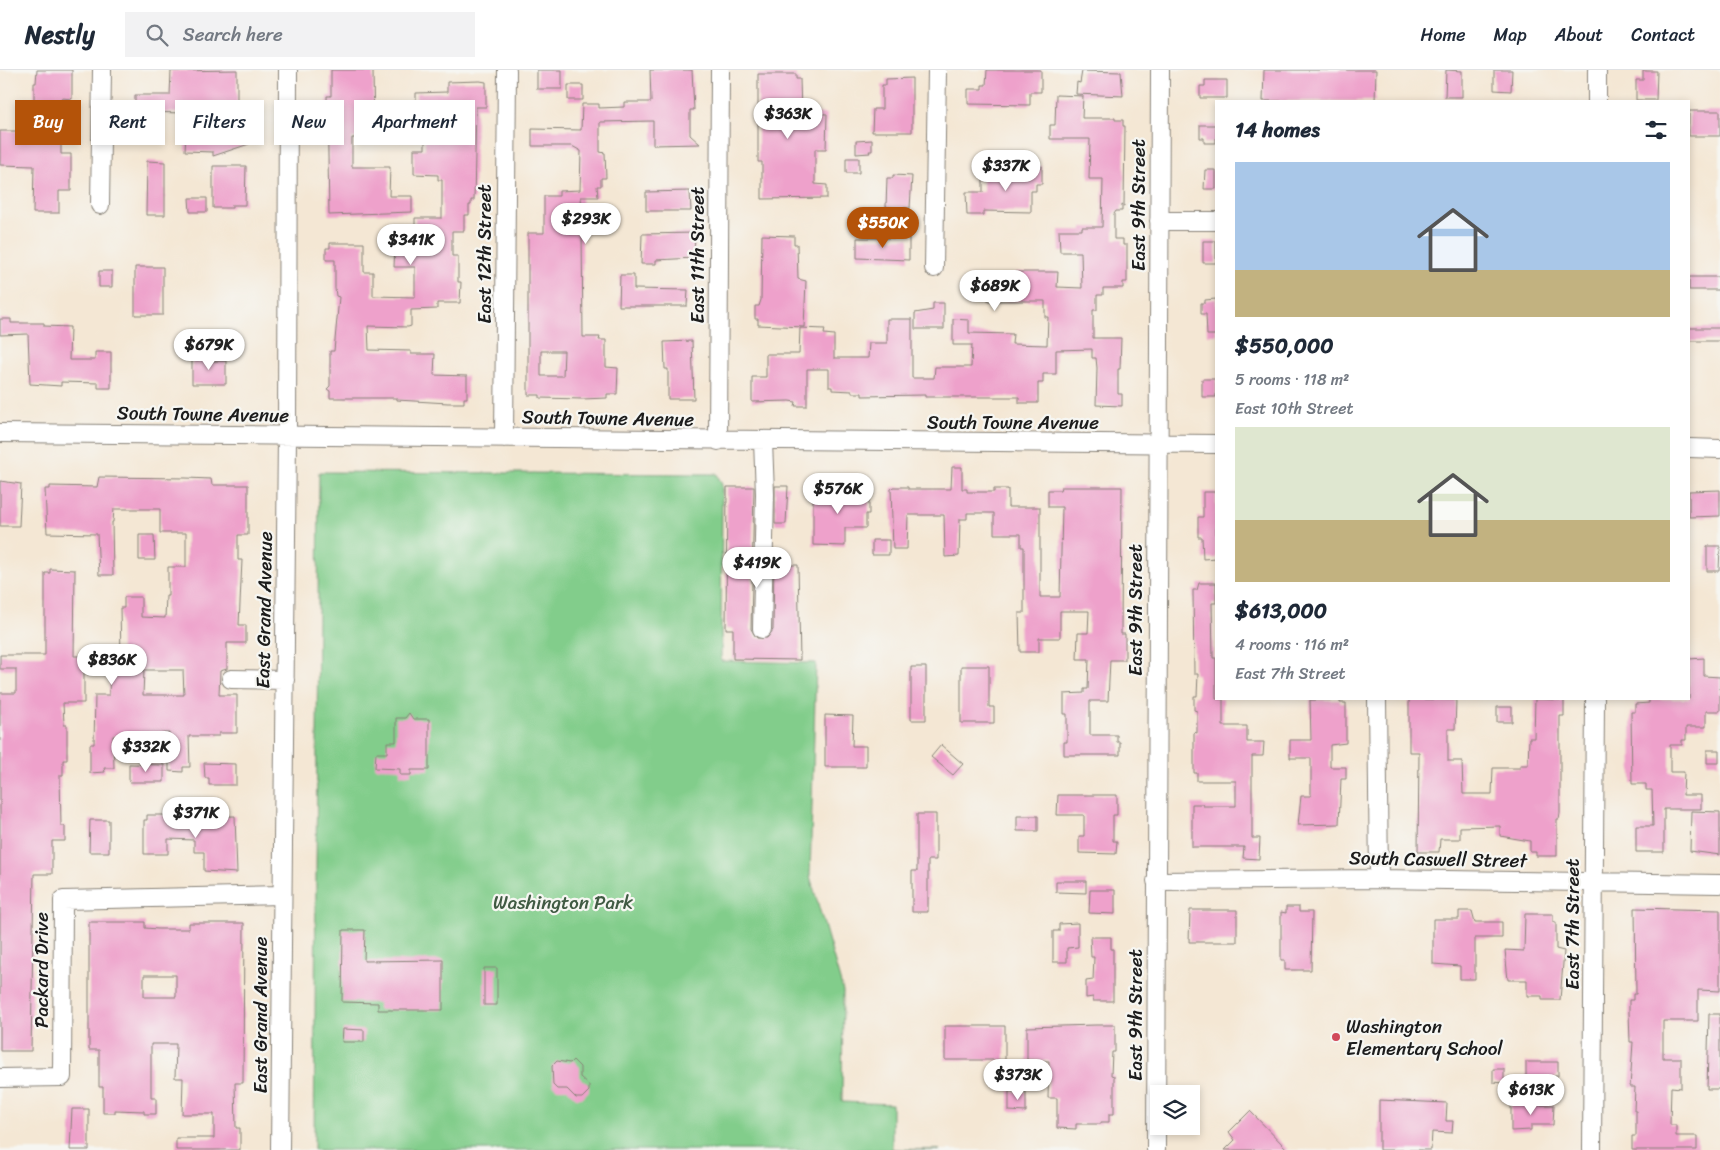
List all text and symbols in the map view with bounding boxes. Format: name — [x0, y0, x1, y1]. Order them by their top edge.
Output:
search box — [125, 12, 475, 57]
text: Nestly — [25, 14, 95, 56]
text: Search here — [183, 18, 283, 51]
text: Home — [1421, 19, 1466, 51]
text: Map — [1494, 19, 1527, 51]
text: About — [1555, 19, 1603, 51]
text: Contact — [1631, 19, 1695, 51]
icon: search — [143, 21, 171, 49]
pin: $363K — [753, 98, 823, 140]
text: $363K — [764, 99, 812, 128]
chip: Buy — [15, 100, 81, 145]
chip: Rent — [91, 100, 165, 145]
chip: Filters — [175, 100, 264, 145]
chip: New — [274, 100, 344, 145]
chip: Apartment — [354, 100, 475, 145]
text: 14 homes — [1235, 111, 1320, 149]
icon: filters — [1642, 116, 1670, 144]
street label: East 9th Street — [1122, 139, 1155, 271]
pin: $337K — [971, 150, 1041, 192]
text: $337K — [982, 151, 1030, 180]
street label: East 12th Street — [468, 184, 501, 324]
street label: East 11th Street — [681, 187, 714, 323]
icon: home — [1408, 195, 1498, 285]
pin: $293K — [551, 202, 621, 245]
text: $293K — [562, 204, 610, 233]
pin: $550K — [848, 206, 918, 249]
text: $550K — [858, 208, 908, 237]
pin: $341K — [376, 224, 446, 266]
text: $341K — [388, 225, 434, 254]
pin: $689K — [960, 270, 1030, 312]
text: $689K — [970, 271, 1020, 300]
text: $550,000 — [1235, 327, 1334, 365]
pin: $679K — [174, 328, 244, 371]
text: $679K — [185, 330, 233, 359]
text: 5 rooms · 118 m² — [1235, 365, 1349, 394]
text: East 10th Street — [1235, 394, 1353, 423]
street label: South Towne Avenue — [117, 396, 290, 432]
street label: South Towne Avenue — [522, 400, 695, 436]
street label: South Towne Avenue — [927, 406, 1099, 439]
icon: home — [1408, 460, 1498, 550]
pin: $576K — [803, 472, 873, 515]
text: $576K — [814, 474, 862, 503]
street label: East Grand Avenue — [246, 531, 282, 689]
street label: East 9th Street — [1119, 544, 1152, 676]
pin: $419K — [722, 546, 792, 589]
text: $419K — [733, 548, 781, 577]
text: $613,000 — [1235, 592, 1327, 630]
text: 4 rooms · 116 m² — [1235, 630, 1349, 659]
pin: $836K — [77, 644, 147, 686]
text: $836K — [88, 645, 136, 674]
text: East 7th Street — [1235, 659, 1346, 688]
pin: $332K — [111, 730, 181, 773]
text: $332K — [122, 732, 170, 761]
pin: $371K — [161, 796, 231, 839]
text: $371K — [173, 798, 219, 827]
street label: South Caswell Street — [1349, 841, 1529, 877]
street label: East 7th Street — [1556, 858, 1589, 990]
park label: Washington Park — [493, 886, 633, 919]
street label: Packard Drive — [25, 912, 58, 1028]
street label: East Grand Avenue — [244, 936, 277, 1094]
street label: East 9th Street — [1119, 949, 1152, 1081]
place label: Washington Elementary School — [1346, 1010, 1503, 1065]
marker: Washington Elementary School — [1330, 1031, 1342, 1043]
pin: $373K — [983, 1058, 1053, 1101]
text: $373K — [994, 1060, 1042, 1089]
pin: $613K — [1496, 1074, 1566, 1116]
text: $613K — [1508, 1075, 1554, 1104]
map controls — [1150, 1085, 1200, 1135]
button: layers — [1150, 1085, 1200, 1135]

